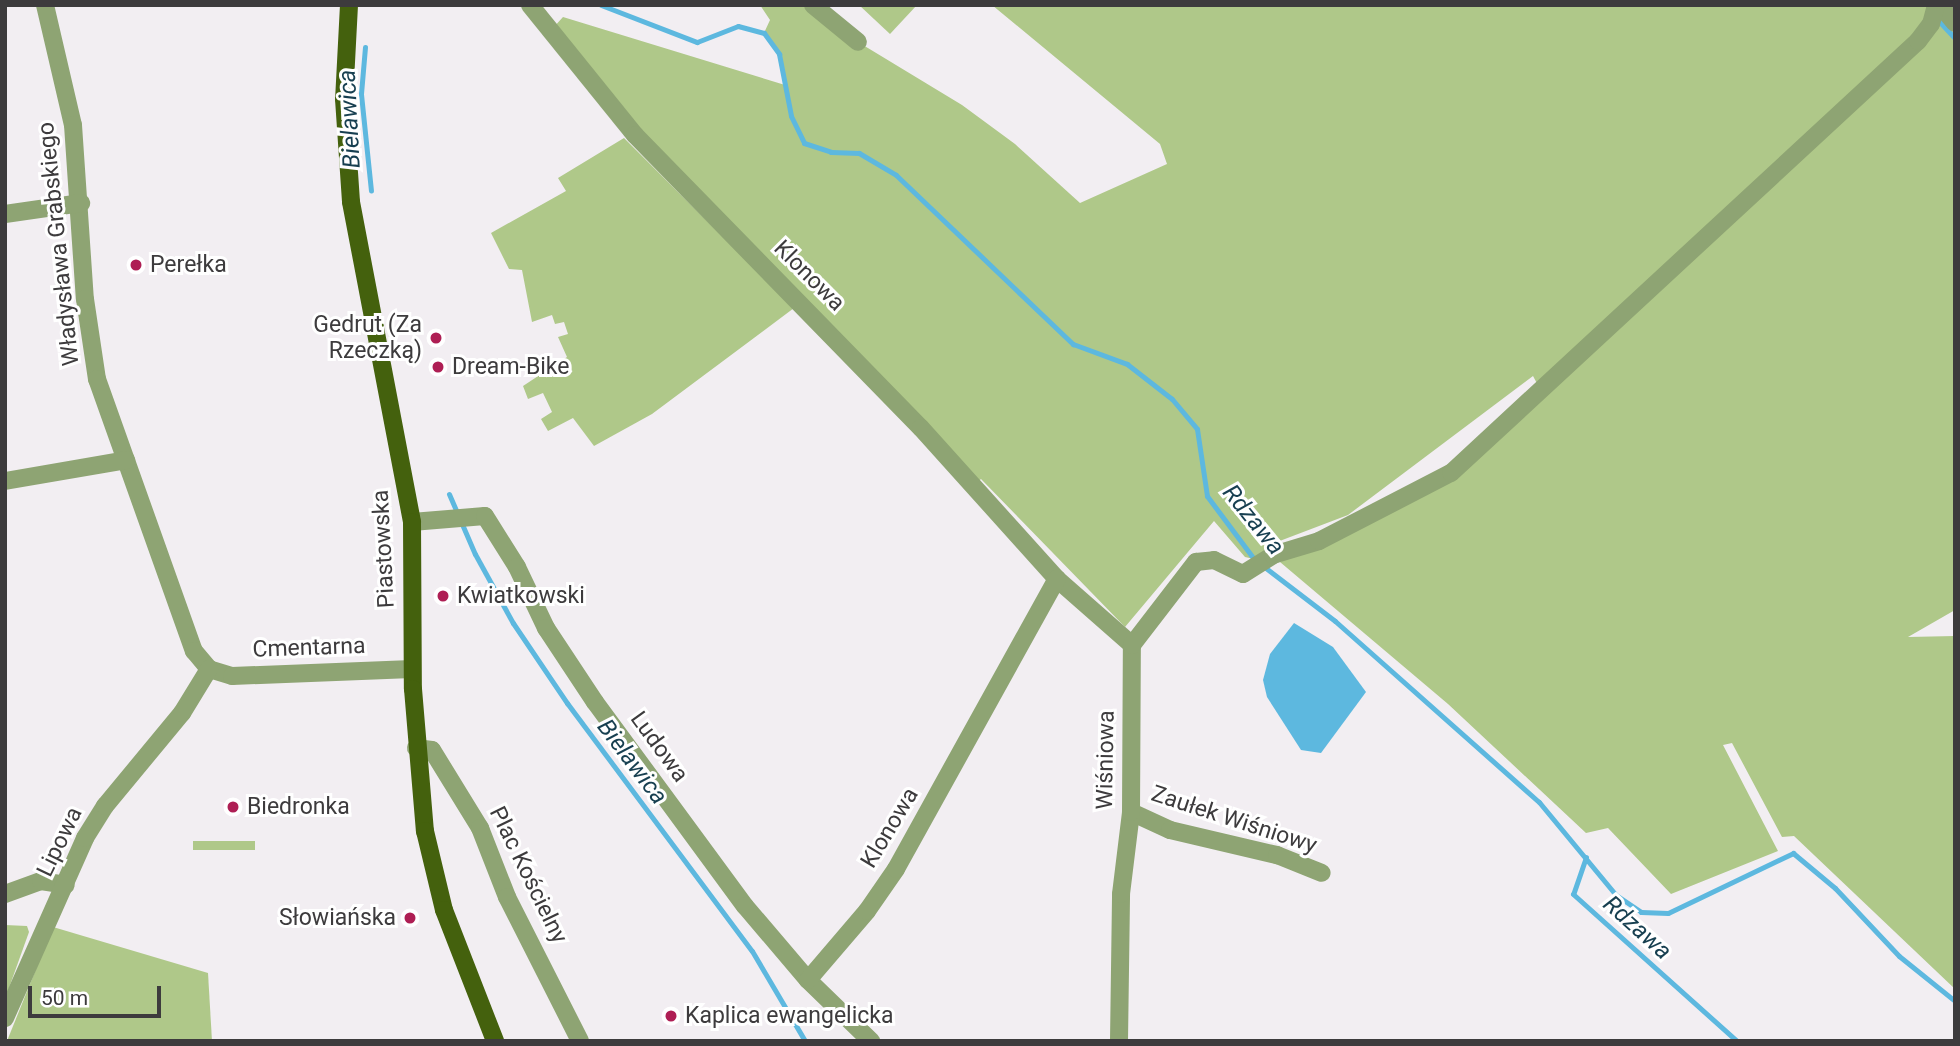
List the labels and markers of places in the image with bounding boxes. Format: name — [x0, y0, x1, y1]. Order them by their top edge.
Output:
place label: Perełka — [150, 251, 227, 279]
marker: Perełka — [128, 257, 144, 273]
place label: Gedrut (Za Rzeczką) — [313, 311, 422, 365]
marker: Gedrut (Za Rzeczką) — [428, 330, 444, 346]
place label: Dream-Bike — [452, 353, 569, 381]
marker: Dream-Bike — [430, 359, 446, 375]
place label: Kwiatkowski — [457, 582, 585, 610]
marker: Kwiatkowski — [435, 588, 451, 604]
place label: Biedronka — [247, 793, 350, 821]
marker: Biedronka — [225, 799, 241, 815]
place label: Słowiańska — [279, 904, 396, 932]
marker: Słowiańska — [402, 910, 418, 926]
place label: Kaplica ewangelicka — [685, 1002, 893, 1030]
marker: Kaplica ewangelicka — [663, 1008, 679, 1024]

